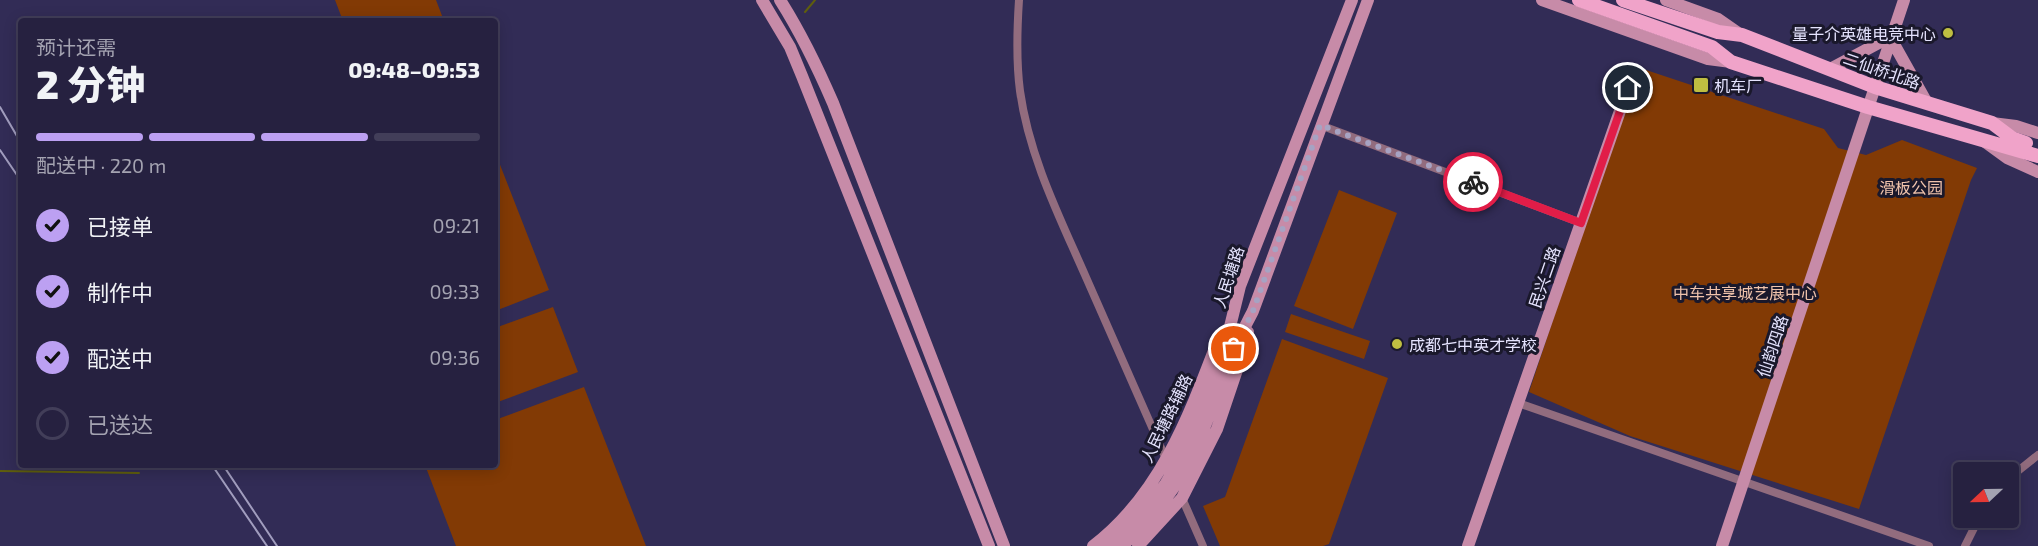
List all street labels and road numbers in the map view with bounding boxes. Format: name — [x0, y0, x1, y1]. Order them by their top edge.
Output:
street label: 二仙桥北路 — [1841, 48, 1923, 92]
street label: 人民塘路 — [1209, 244, 1247, 310]
street label: 民兴二路 — [1525, 244, 1563, 310]
street label: 仙韵四路 — [1753, 313, 1791, 379]
street label: 人民塘路辅路 — [1136, 371, 1196, 465]

